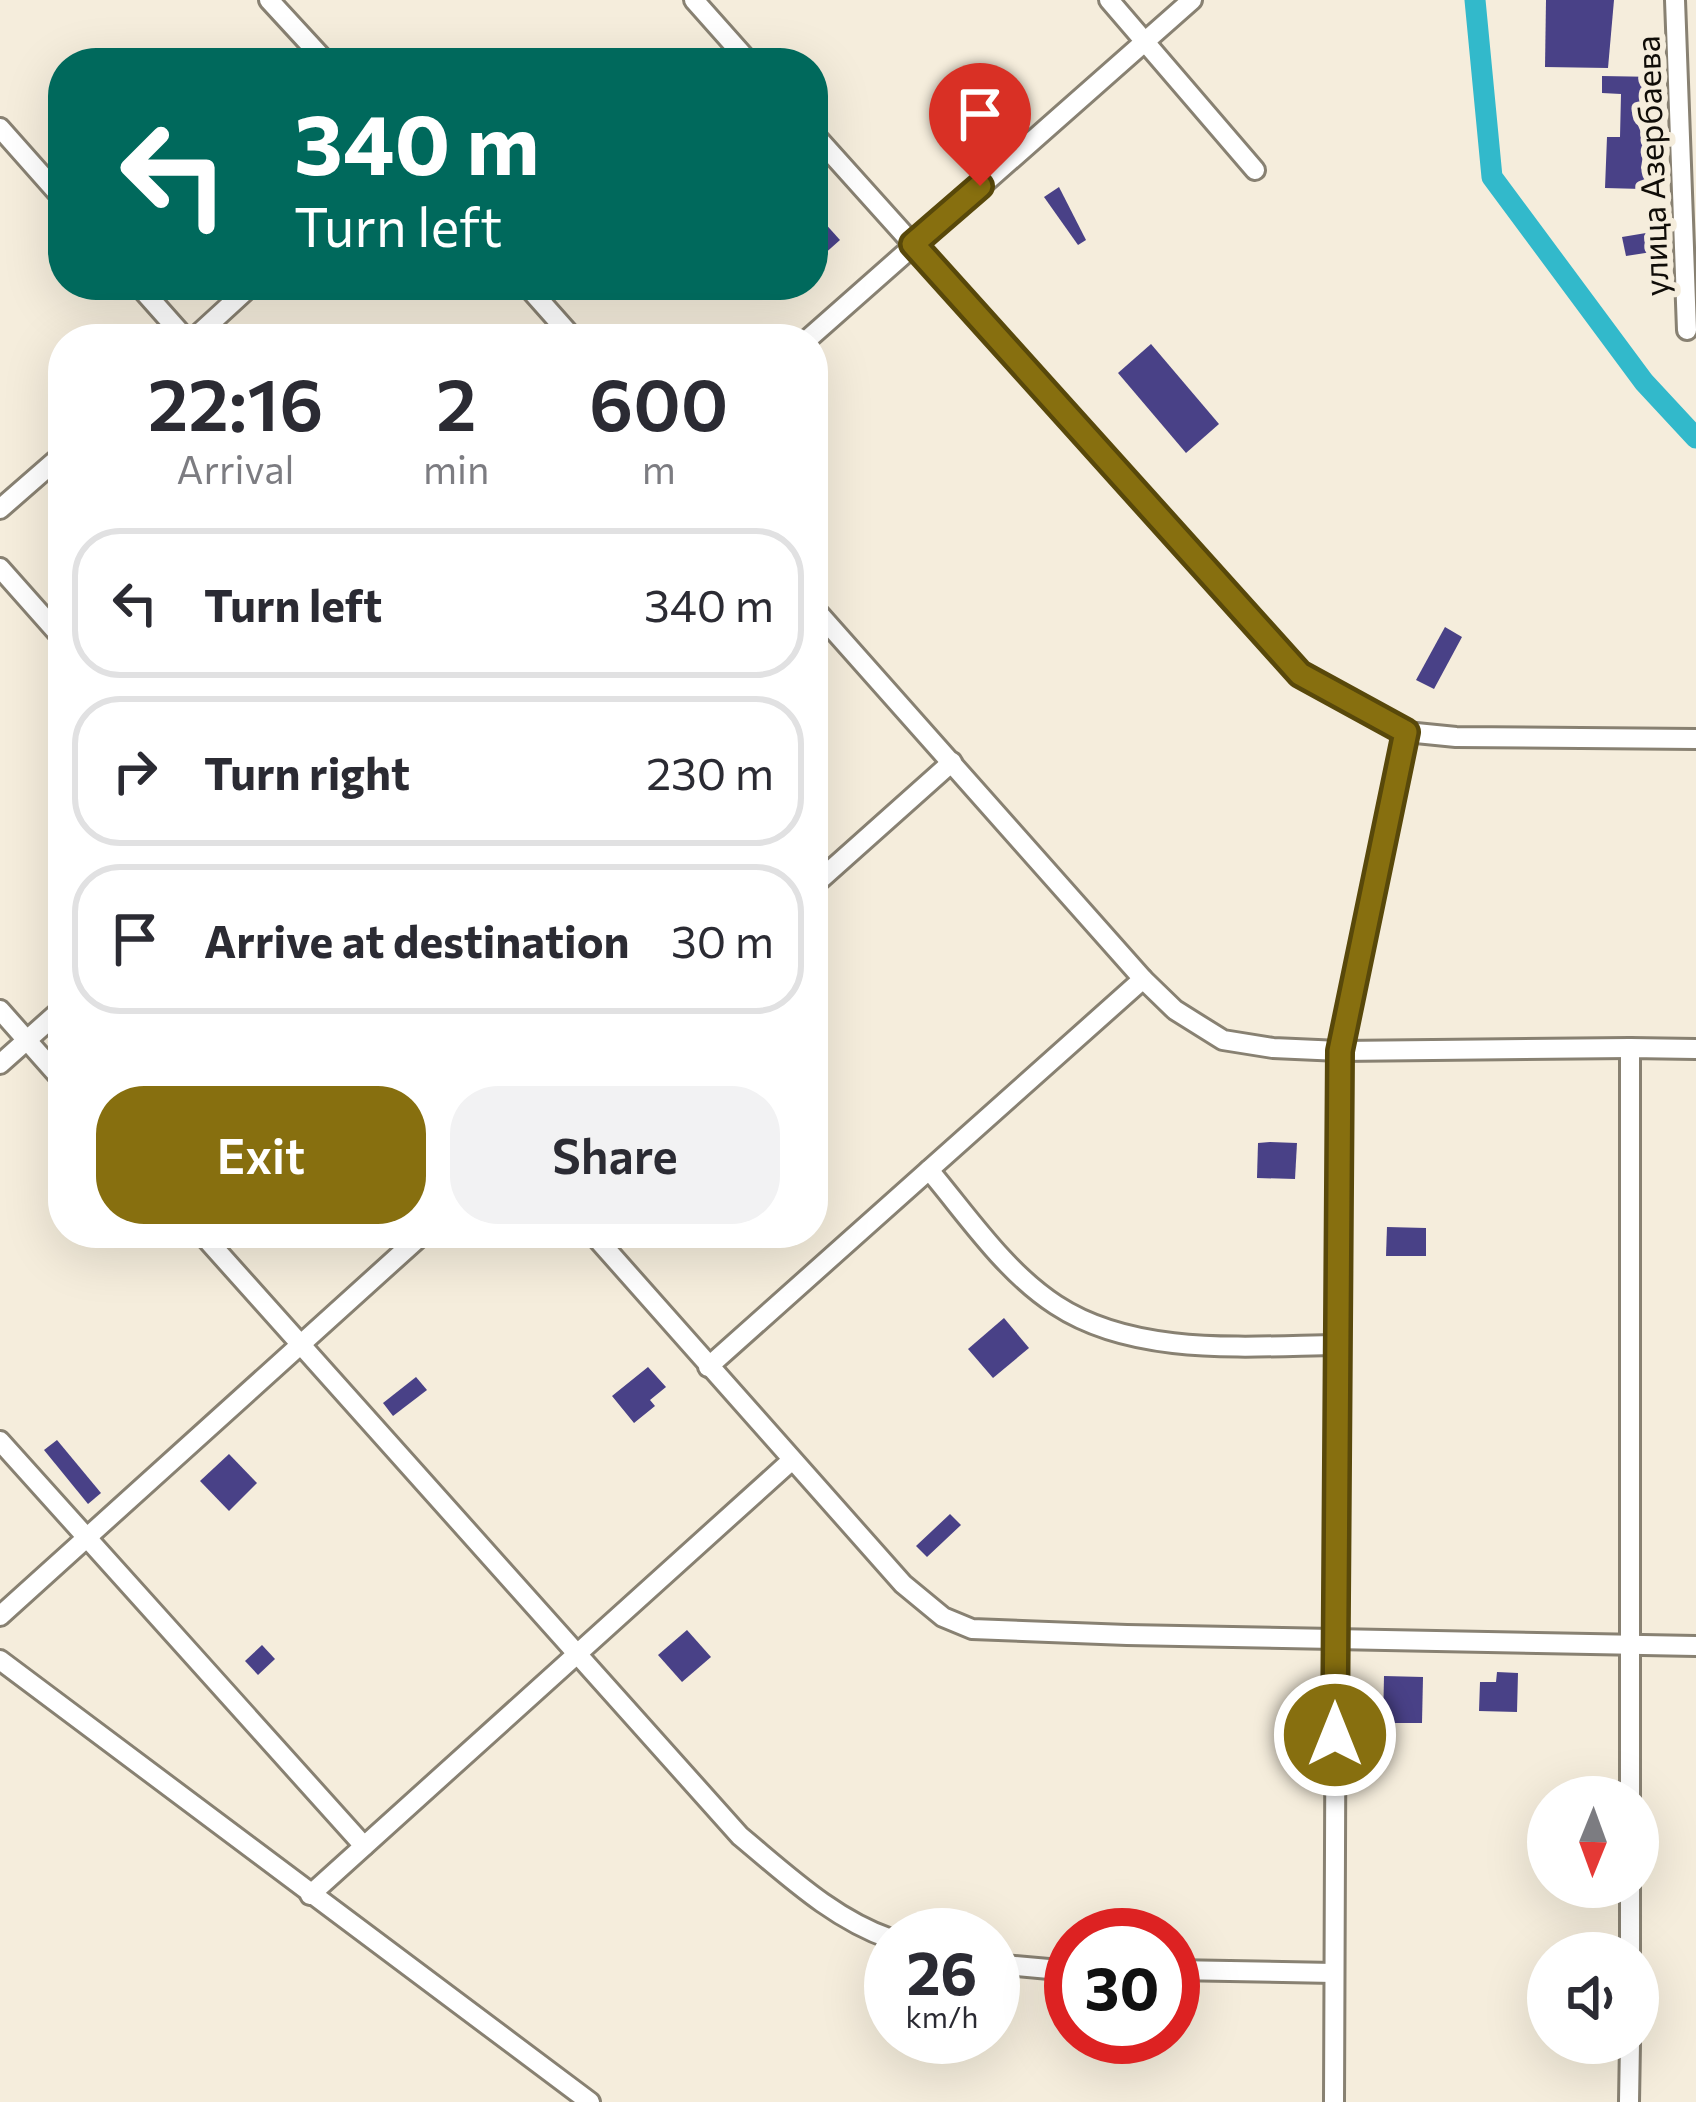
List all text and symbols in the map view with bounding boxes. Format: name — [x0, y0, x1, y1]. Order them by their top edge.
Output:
street label: улица Азербаева — [1625, 35, 1676, 297]
pin — [929, 63, 1031, 186]
icon: arrive — [947, 81, 1013, 147]
text: 340 m — [294, 90, 540, 192]
icon: left — [96, 96, 252, 252]
text: Turn left — [294, 192, 502, 258]
text: 22:16 — [148, 358, 323, 446]
text: 2 — [436, 358, 477, 446]
text: 600 — [589, 358, 728, 446]
text: Arrival — [177, 444, 295, 492]
text: min — [423, 444, 489, 492]
text: m — [642, 444, 676, 492]
icon: left — [102, 570, 168, 636]
text: Turn left — [204, 576, 382, 631]
text: 340 m — [644, 576, 774, 631]
icon: right — [102, 738, 168, 804]
text: Turn right — [204, 744, 410, 799]
text: 230 m — [646, 744, 774, 799]
icon: arrive — [102, 906, 168, 972]
text: Arrive at destination — [204, 912, 630, 967]
text: 30 m — [671, 912, 774, 967]
button: Exit — [96, 1086, 426, 1224]
button: Share — [450, 1086, 780, 1224]
position arrow — [1272, 1672, 1398, 1798]
north arrow — [1527, 1776, 1659, 1908]
map controls — [1527, 1776, 1659, 2064]
speed limit sign: 30 — [1044, 1908, 1200, 2064]
button: sound — [1527, 1932, 1659, 2064]
text: 26 — [907, 1934, 977, 2007]
text: km/h — [906, 1997, 978, 2034]

